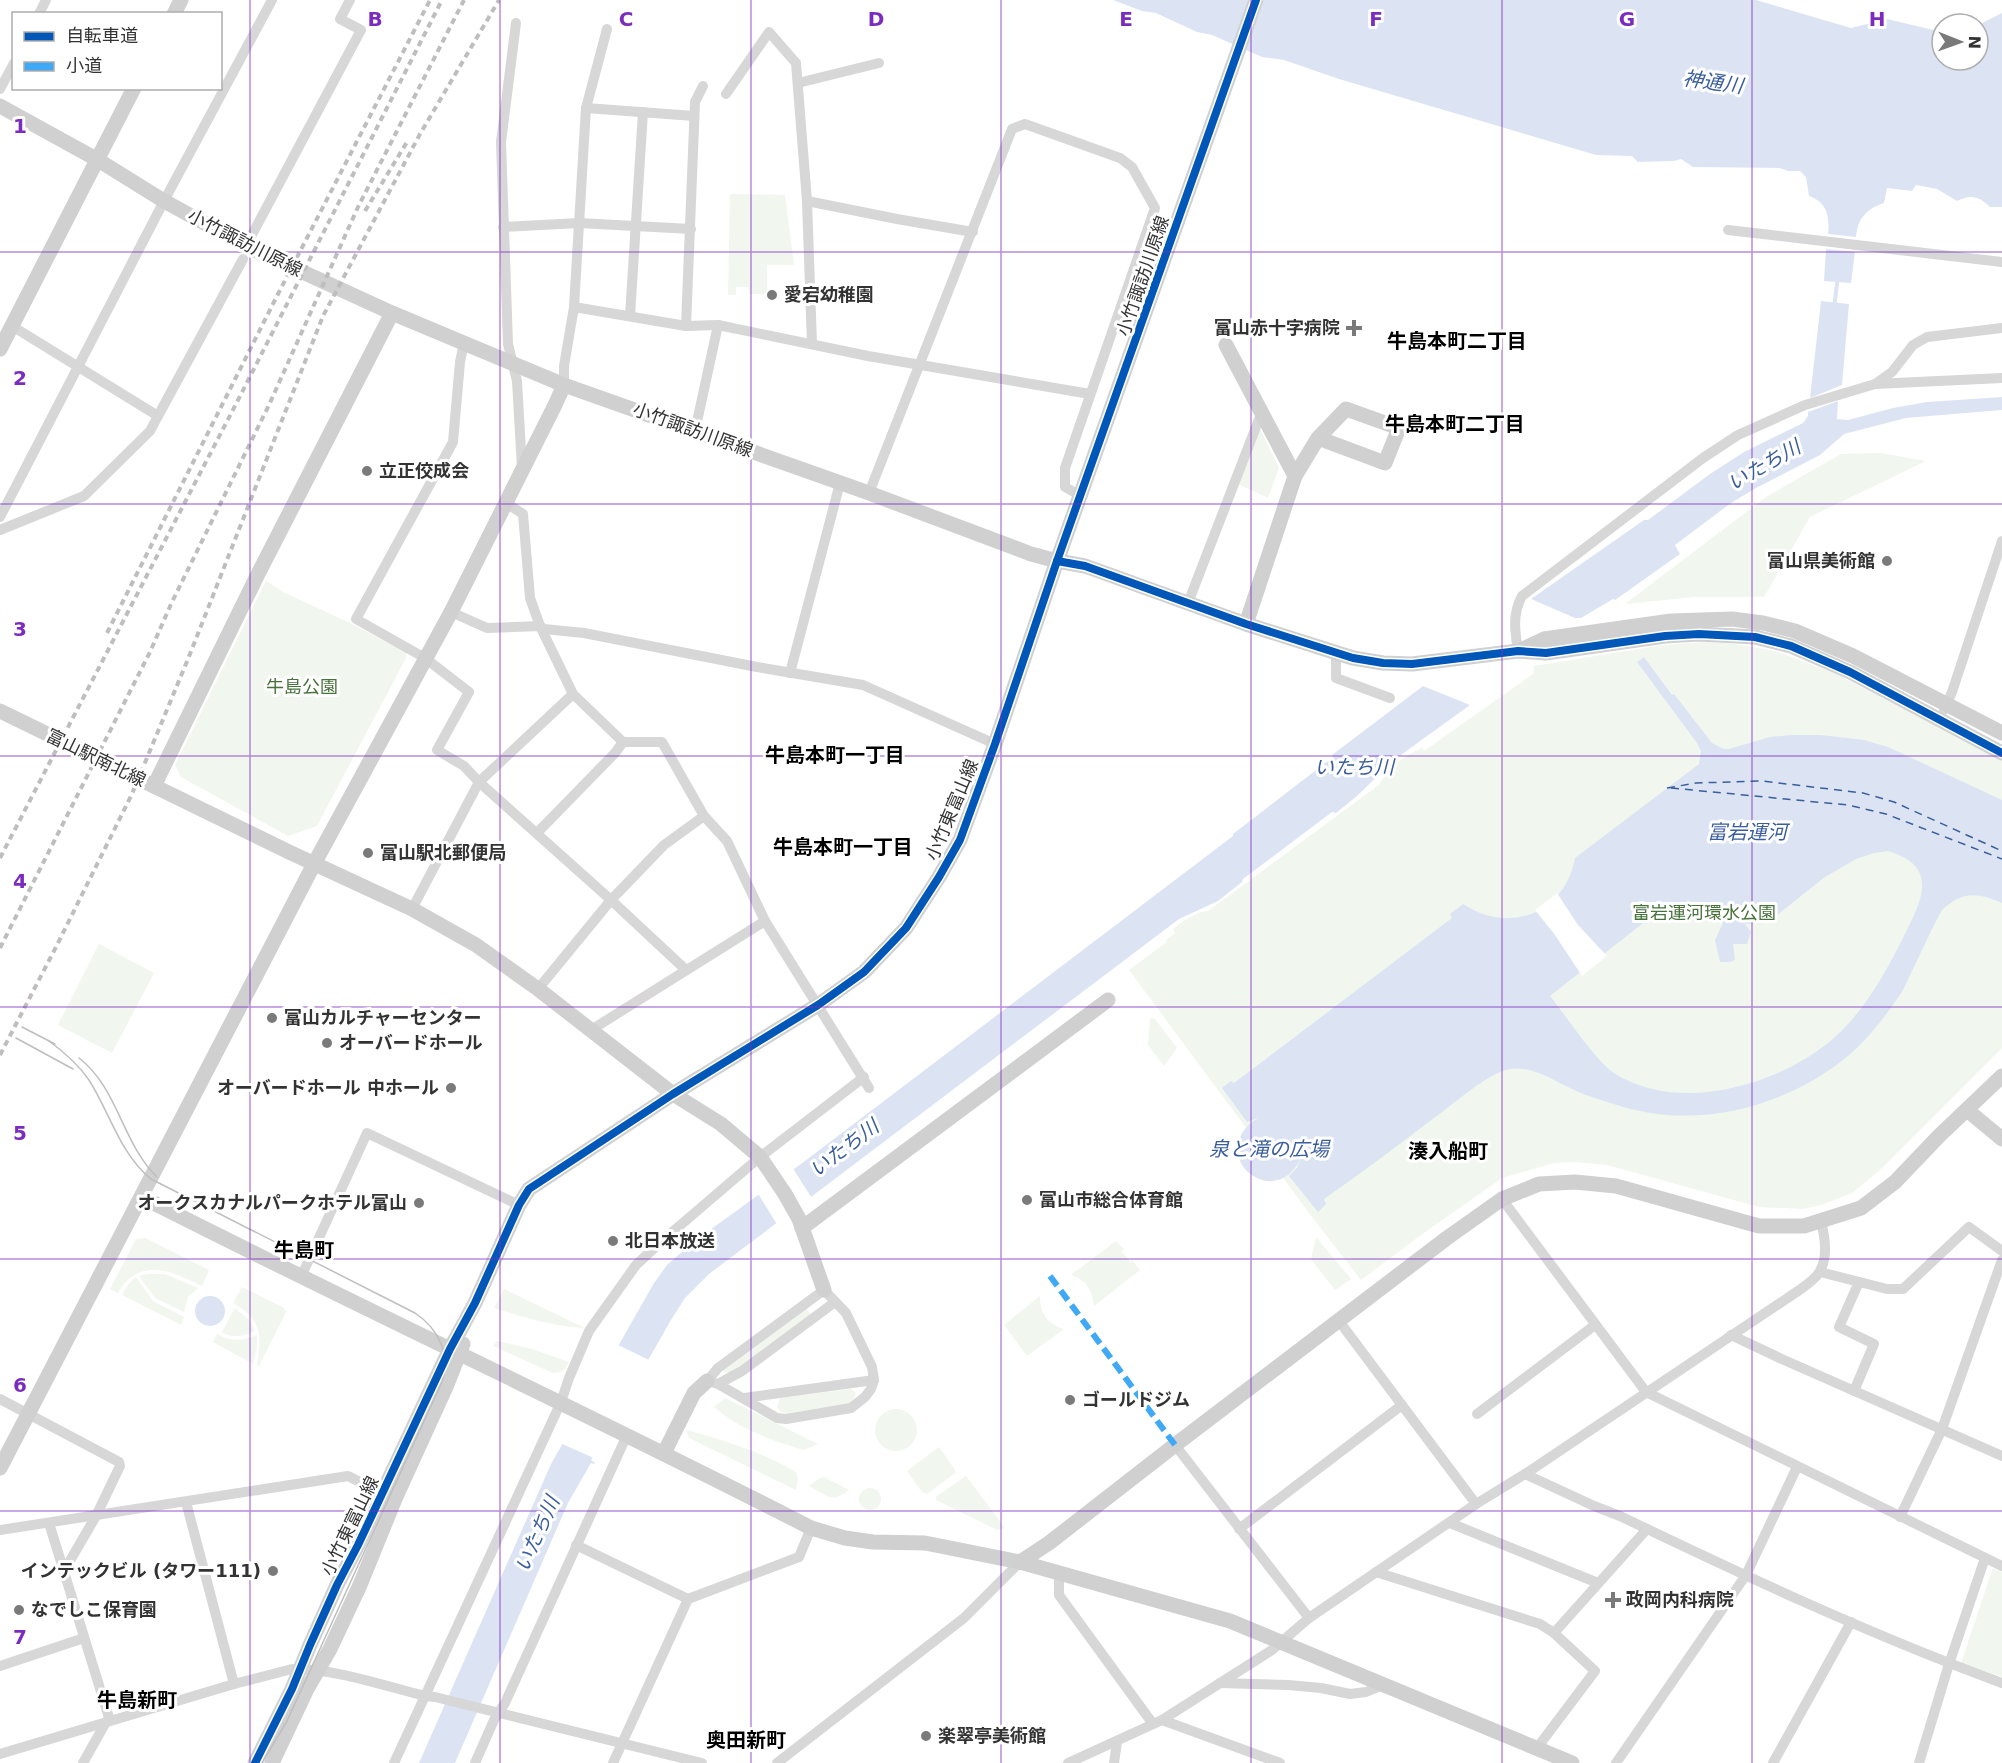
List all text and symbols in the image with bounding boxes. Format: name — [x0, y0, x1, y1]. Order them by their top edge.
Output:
text: B — [367, 7, 383, 31]
text: C — [619, 7, 633, 31]
text: D — [868, 7, 884, 31]
text: E — [1119, 7, 1133, 31]
text: F — [1369, 7, 1383, 31]
text: G — [1619, 7, 1635, 31]
text: H — [1869, 7, 1885, 31]
legend — [12, 12, 222, 90]
north arrow — [1930, 12, 1990, 72]
text: 自転車道 — [66, 25, 138, 46]
text: N — [1965, 35, 1984, 49]
text: 小道 — [66, 55, 102, 76]
water label: 神通川 — [1682, 66, 1746, 98]
text: 1 — [13, 114, 27, 138]
street label: 小竹諏訪川原線 — [184, 205, 306, 281]
street label: 小竹諏訪川原線 — [1112, 213, 1173, 339]
place label: 愛宕幼稚園 — [784, 284, 874, 305]
marker: 愛宕幼稚園 — [765, 288, 779, 302]
place label: 富山赤十字病院 — [1214, 317, 1340, 338]
marker: 富山赤十字病院 — [1345, 319, 1363, 337]
district label: 牛島本町二丁目 — [1387, 329, 1527, 353]
text: 2 — [13, 366, 27, 390]
street label: 小竹諏訪川原線 — [630, 398, 756, 461]
district label: 牛島本町二丁目 — [1385, 412, 1525, 436]
water label: いたち川 — [1723, 434, 1806, 495]
place label: 立正佼成会 — [379, 460, 469, 481]
marker: 立正佼成会 — [360, 464, 374, 478]
place label: 富山県美術館 — [1767, 550, 1875, 571]
marker: 富山県美術館 — [1880, 554, 1894, 568]
text: 3 — [13, 617, 27, 641]
park label: 牛島公園 — [266, 676, 338, 697]
street label: 富山駅南北線 — [43, 724, 149, 791]
district label: 牛島本町一丁目 — [765, 743, 905, 767]
water label: いたち川 — [1314, 755, 1396, 779]
street label: 小竹東富山線 — [921, 756, 982, 864]
water label: 富岩運河 — [1707, 820, 1791, 844]
district label: 牛島本町一丁目 — [773, 835, 913, 859]
place label: 富山駅北郵便局 — [380, 842, 506, 863]
marker: 富山駅北郵便局 — [361, 846, 375, 860]
text: 4 — [13, 869, 27, 893]
park label: 富岩運河環水公園 — [1632, 902, 1776, 923]
place label: 富山カルチャーセンター — [284, 1007, 482, 1028]
marker: 富山カルチャーセンター — [265, 1011, 279, 1025]
place label: オーバードホール — [339, 1032, 483, 1053]
marker: オーバードホール — [320, 1036, 334, 1050]
place label: オーバードホール 中ホール — [217, 1077, 439, 1098]
marker: オーバードホール 中ホール — [444, 1081, 458, 1095]
water label: いたち川 — [805, 1113, 885, 1182]
text: 5 — [13, 1121, 27, 1145]
water label: 泉と滝の広場 — [1209, 1137, 1331, 1161]
district label: 湊入船町 — [1408, 1139, 1488, 1163]
place label: 富山市総合体育館 — [1039, 1189, 1183, 1210]
place label: オークスカナルパークホテル富山 — [138, 1192, 407, 1213]
marker: 富山市総合体育館 — [1020, 1193, 1034, 1207]
marker: オークスカナルパークホテル富山 — [412, 1196, 426, 1210]
place label: 北日本放送 — [625, 1230, 715, 1251]
marker: 北日本放送 — [606, 1234, 620, 1248]
district label: 牛島町 — [274, 1238, 334, 1262]
text: 6 — [13, 1373, 27, 1397]
place label: ゴールドジム — [1082, 1389, 1190, 1410]
marker: ゴールドジム — [1063, 1393, 1077, 1407]
street label: 小竹東富山線 — [316, 1473, 383, 1579]
water label: いたち川 — [510, 1491, 565, 1575]
place label: インテックビル (タワー111) — [21, 1560, 261, 1581]
marker: インテックビル (タワー111) — [266, 1564, 280, 1578]
place label: 政岡内科病院 — [1626, 1589, 1734, 1610]
marker: 政岡内科病院 — [1604, 1591, 1622, 1609]
place label: なでしこ保育園 — [31, 1599, 157, 1620]
marker: なでしこ保育園 — [12, 1603, 26, 1617]
text: 7 — [13, 1625, 27, 1649]
district label: 牛島新町 — [97, 1688, 177, 1712]
place label: 楽翠亭美術館 — [938, 1725, 1046, 1746]
district label: 奥田新町 — [706, 1728, 786, 1752]
marker: 楽翠亭美術館 — [919, 1729, 933, 1743]

